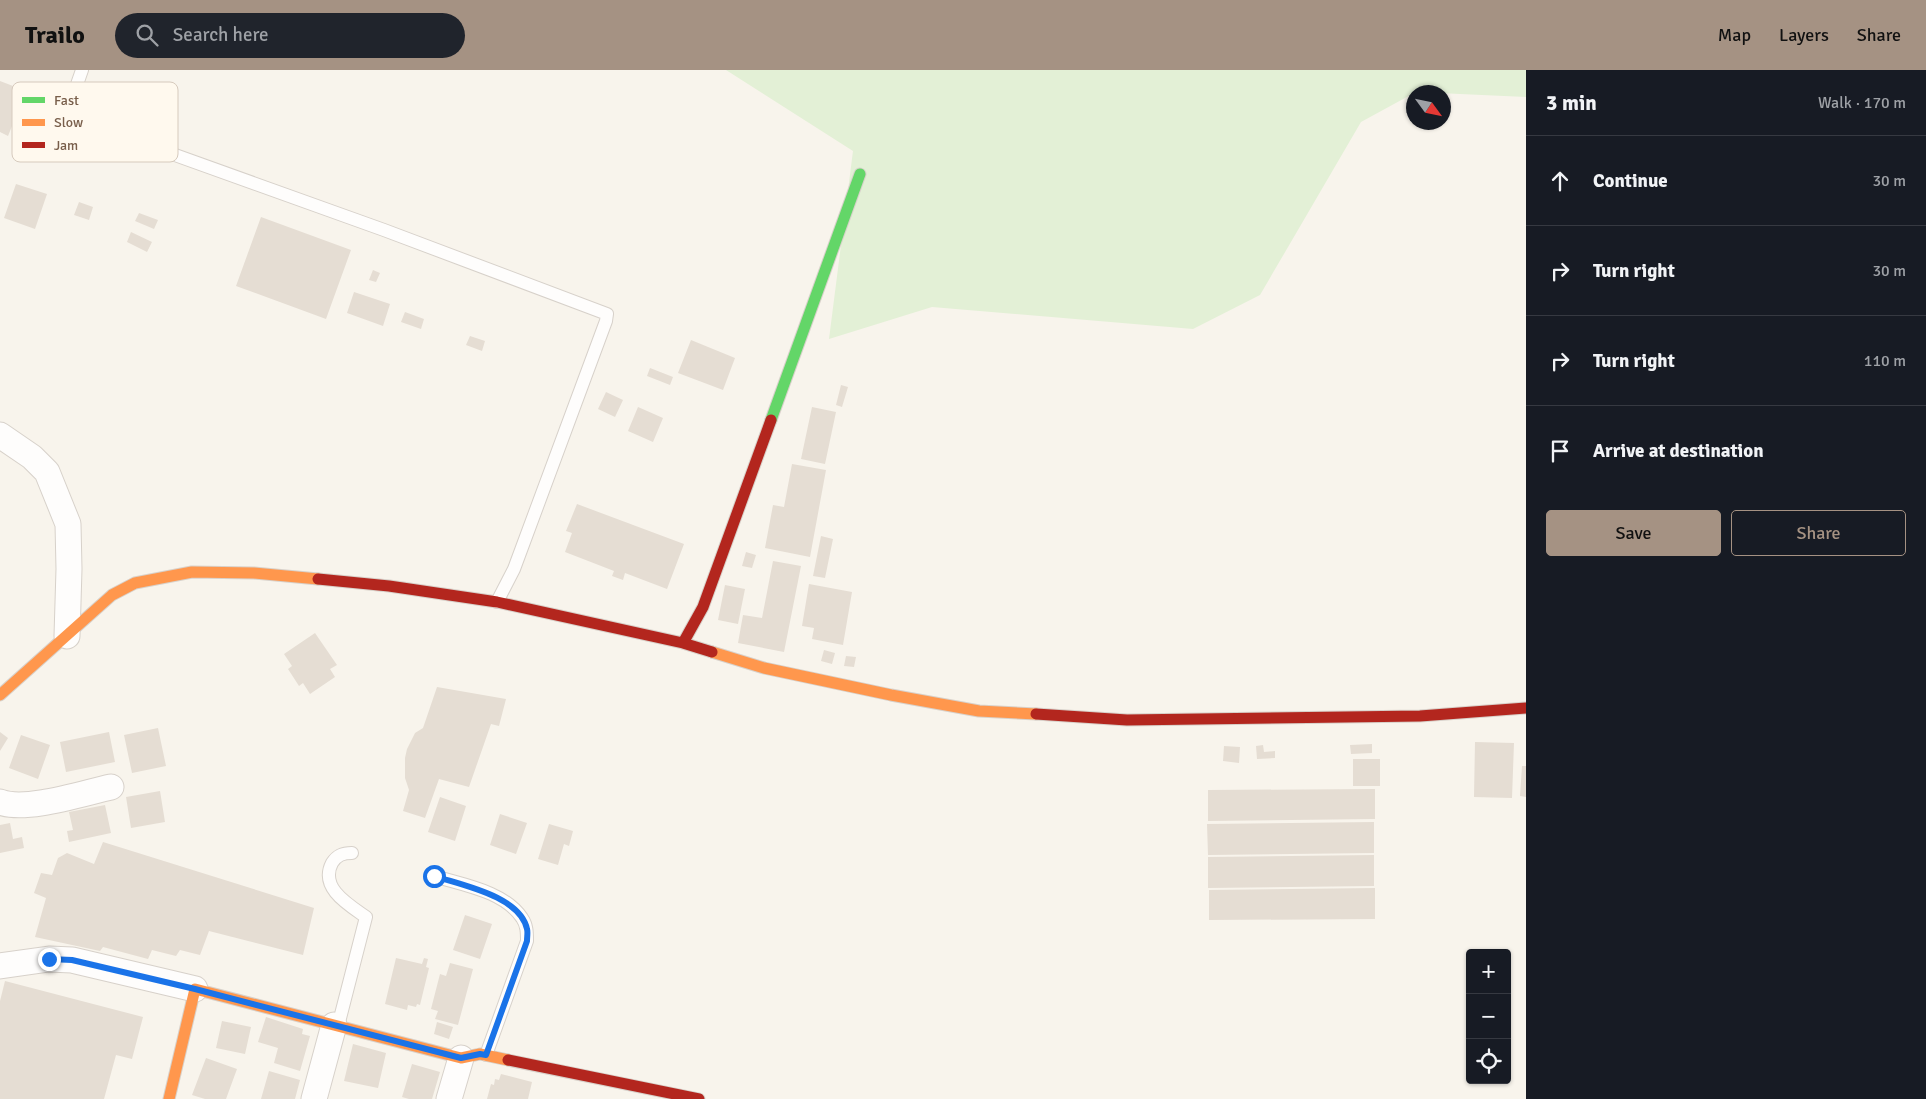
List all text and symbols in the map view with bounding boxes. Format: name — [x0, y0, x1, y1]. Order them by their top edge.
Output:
search box — [115, 13, 465, 58]
text: Trailo — [25, 20, 85, 50]
icon: search — [133, 21, 161, 49]
text: Search here — [173, 23, 269, 47]
text: Map — [1718, 24, 1751, 46]
text: Layers — [1779, 24, 1829, 46]
text: Share — [1857, 24, 1901, 46]
legend — [12, 82, 178, 162]
north arrow — [1406, 85, 1451, 130]
text: 3 min — [1546, 90, 1597, 116]
text: Fast — [54, 92, 79, 109]
text: Walk · 170 m — [1818, 93, 1906, 113]
text: Slow — [54, 114, 83, 131]
text: Jam — [54, 137, 78, 154]
icon: ahead — [1546, 167, 1574, 195]
text: Continue — [1593, 169, 1668, 193]
text: 30 m — [1872, 171, 1906, 191]
icon: right — [1546, 257, 1574, 285]
text: Turn right — [1593, 259, 1675, 283]
text: 30 m — [1872, 261, 1906, 281]
icon: right — [1546, 347, 1574, 375]
text: Turn right — [1593, 349, 1675, 373]
text: 110 m — [1864, 351, 1906, 371]
icon: arrive — [1546, 437, 1574, 465]
text: Arrive at destination — [1593, 439, 1764, 463]
button: Save — [1546, 510, 1721, 556]
button: Share — [1731, 510, 1906, 556]
route start — [423, 865, 446, 888]
route end — [38, 948, 61, 971]
map controls — [1466, 949, 1511, 1084]
button: + — [1466, 949, 1511, 994]
button: − — [1466, 994, 1511, 1039]
button: locate — [1466, 1039, 1511, 1084]

